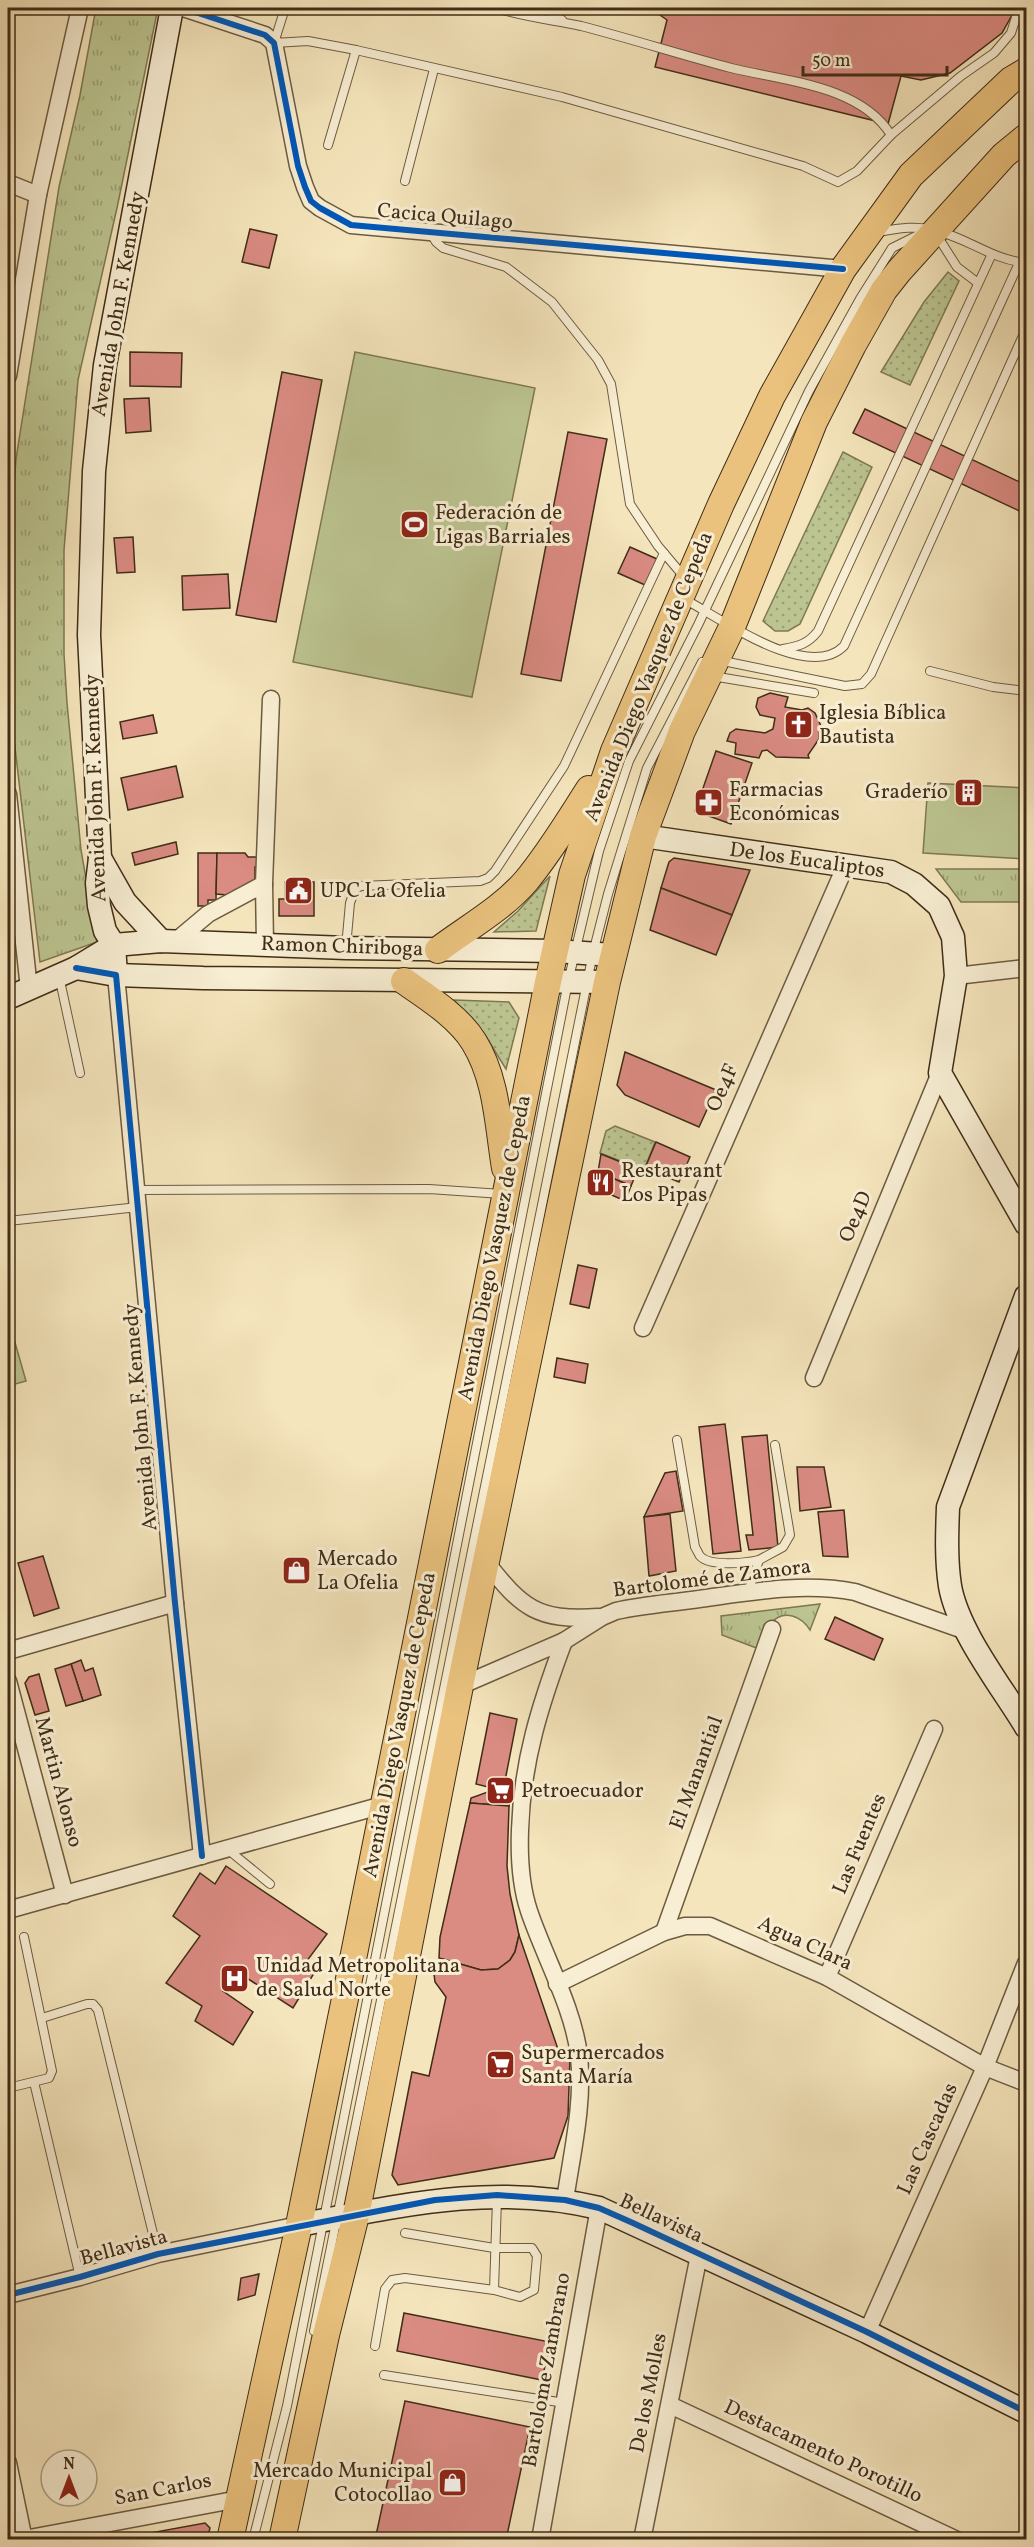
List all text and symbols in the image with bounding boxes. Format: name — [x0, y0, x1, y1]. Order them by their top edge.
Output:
scale bar — [803, 39, 947, 77]
text: 50 m — [812, 49, 851, 74]
street label: Avenida John F. Kennedy — [85, 189, 153, 419]
street label: Cacica Quilago — [376, 197, 514, 237]
place label: Federación de Ligas Barriales — [435, 499, 571, 552]
sports icon: Federación de Ligas Barriales — [398, 509, 430, 541]
street label: Avenida Diego Vasquez de Cepeda — [577, 528, 721, 826]
street label: Avenida John F. Kennedy — [78, 673, 114, 902]
place label: Iglesia Bíblica Bautista — [819, 699, 947, 752]
church icon: Iglesia Bíblica Bautista — [782, 709, 814, 741]
place label: Farmacias Económicas — [729, 776, 840, 829]
building icon: Graderío — [953, 776, 985, 808]
place label: Graderío — [865, 778, 948, 807]
pharmacy icon: Farmacias Económicas — [692, 786, 724, 818]
street label: De los Eucaliptos — [728, 836, 886, 886]
public building icon: UPC La Ofelia — [283, 875, 315, 907]
place label: UPC La Ofelia — [320, 877, 446, 906]
street label: Ramon Chiriboga — [260, 930, 424, 964]
street label: Oe4F — [700, 1059, 746, 1117]
street label: Avenida Diego Vasquez de Cepeda — [451, 1093, 539, 1403]
place label: Restaurant Los Pipas — [621, 1157, 723, 1210]
restaurant icon: Restaurant Los Pipas — [584, 1167, 616, 1199]
street label: Oe4D — [832, 1187, 880, 1247]
street label: Avenida John F. Kennedy — [117, 1301, 165, 1532]
place label: Mercado La Ofelia — [317, 1545, 399, 1598]
street label: Bartolomé de Zamora — [611, 1552, 813, 1606]
shop icon: Mercado La Ofelia — [280, 1555, 312, 1587]
street label: Avenida Diego Vasquez de Cepeda — [356, 1570, 444, 1880]
street label: El Manantial — [663, 1712, 731, 1834]
street label: Martin Alonso — [27, 1713, 89, 1851]
supermarket icon: Petroecuador — [484, 1775, 516, 1807]
place label: Petroecuador — [521, 1777, 644, 1806]
street label: Las Fuentes — [826, 1789, 894, 1899]
street label: Agua Clara — [753, 1909, 857, 1979]
place label: Unidad Metropolitana de Salud Norte — [256, 1952, 460, 2005]
hospital icon: Unidad Metropolitana de Salud Norte — [219, 1962, 251, 1994]
place label: Supermercados Santa María — [521, 2039, 664, 2092]
supermarket icon: Supermercados Santa María — [484, 2049, 516, 2081]
street label: Las Cascadas — [890, 2078, 966, 2200]
street label: Bellavista — [614, 2187, 708, 2251]
street label: Bellavista — [77, 2222, 171, 2274]
street label: Bartolome Zambrano — [516, 2270, 578, 2470]
street label: De los Molles — [623, 2330, 675, 2456]
street label: Destacamento Porotillo — [719, 2393, 927, 2511]
north arrow — [39, 2448, 99, 2508]
text: N — [63, 2454, 75, 2476]
place label: Mercado Municipal Cotocollao — [253, 2457, 432, 2510]
street label: San Carlos — [112, 2466, 214, 2514]
shop icon: Mercado Municipal Cotocollao — [437, 2467, 469, 2499]

